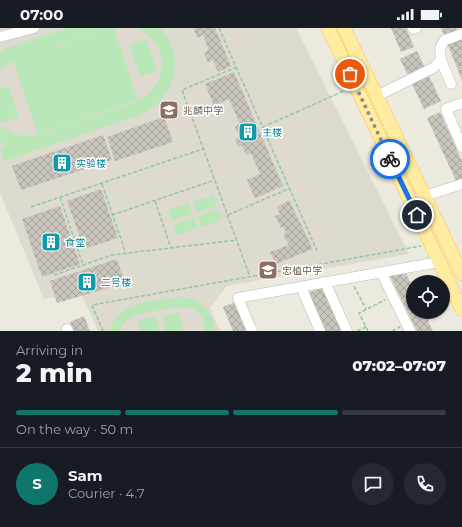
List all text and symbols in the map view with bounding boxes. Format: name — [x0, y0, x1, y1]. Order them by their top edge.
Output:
text: 07:00 — [20, 5, 63, 24]
pin — [333, 57, 367, 91]
icon: bag — [339, 63, 361, 85]
school or university icon: 兆麟中学 — [158, 99, 180, 121]
place label: 兆麟中学 — [183, 104, 223, 117]
building icon: 主楼 — [237, 121, 259, 143]
place label: 主楼 — [262, 126, 282, 139]
courier — [370, 139, 410, 179]
icon: bike — [379, 148, 401, 170]
building icon: 实验楼 — [51, 152, 73, 174]
place label: 实验楼 — [76, 157, 106, 170]
pin — [400, 198, 434, 232]
icon: home — [406, 204, 428, 226]
building icon: 食堂 — [40, 231, 62, 253]
place label: 食堂 — [65, 236, 85, 249]
school or university icon: 忠植中学 — [257, 259, 279, 281]
place label: 忠植中学 — [282, 264, 322, 277]
building icon: 二号楼 — [76, 271, 98, 293]
map controls — [406, 275, 450, 319]
button: locate — [406, 275, 450, 319]
place label: 二号楼 — [101, 276, 131, 289]
text: Arriving in — [16, 342, 83, 358]
text: 07:02–07:07 — [352, 356, 446, 375]
text: 2 min — [16, 357, 93, 389]
text: On the way · 50 m — [16, 421, 133, 437]
button: chat — [352, 463, 394, 505]
button: phone — [404, 463, 446, 505]
text: Sam — [68, 466, 103, 485]
text: S — [32, 474, 42, 493]
text: Courier · 4.7 — [68, 485, 145, 501]

